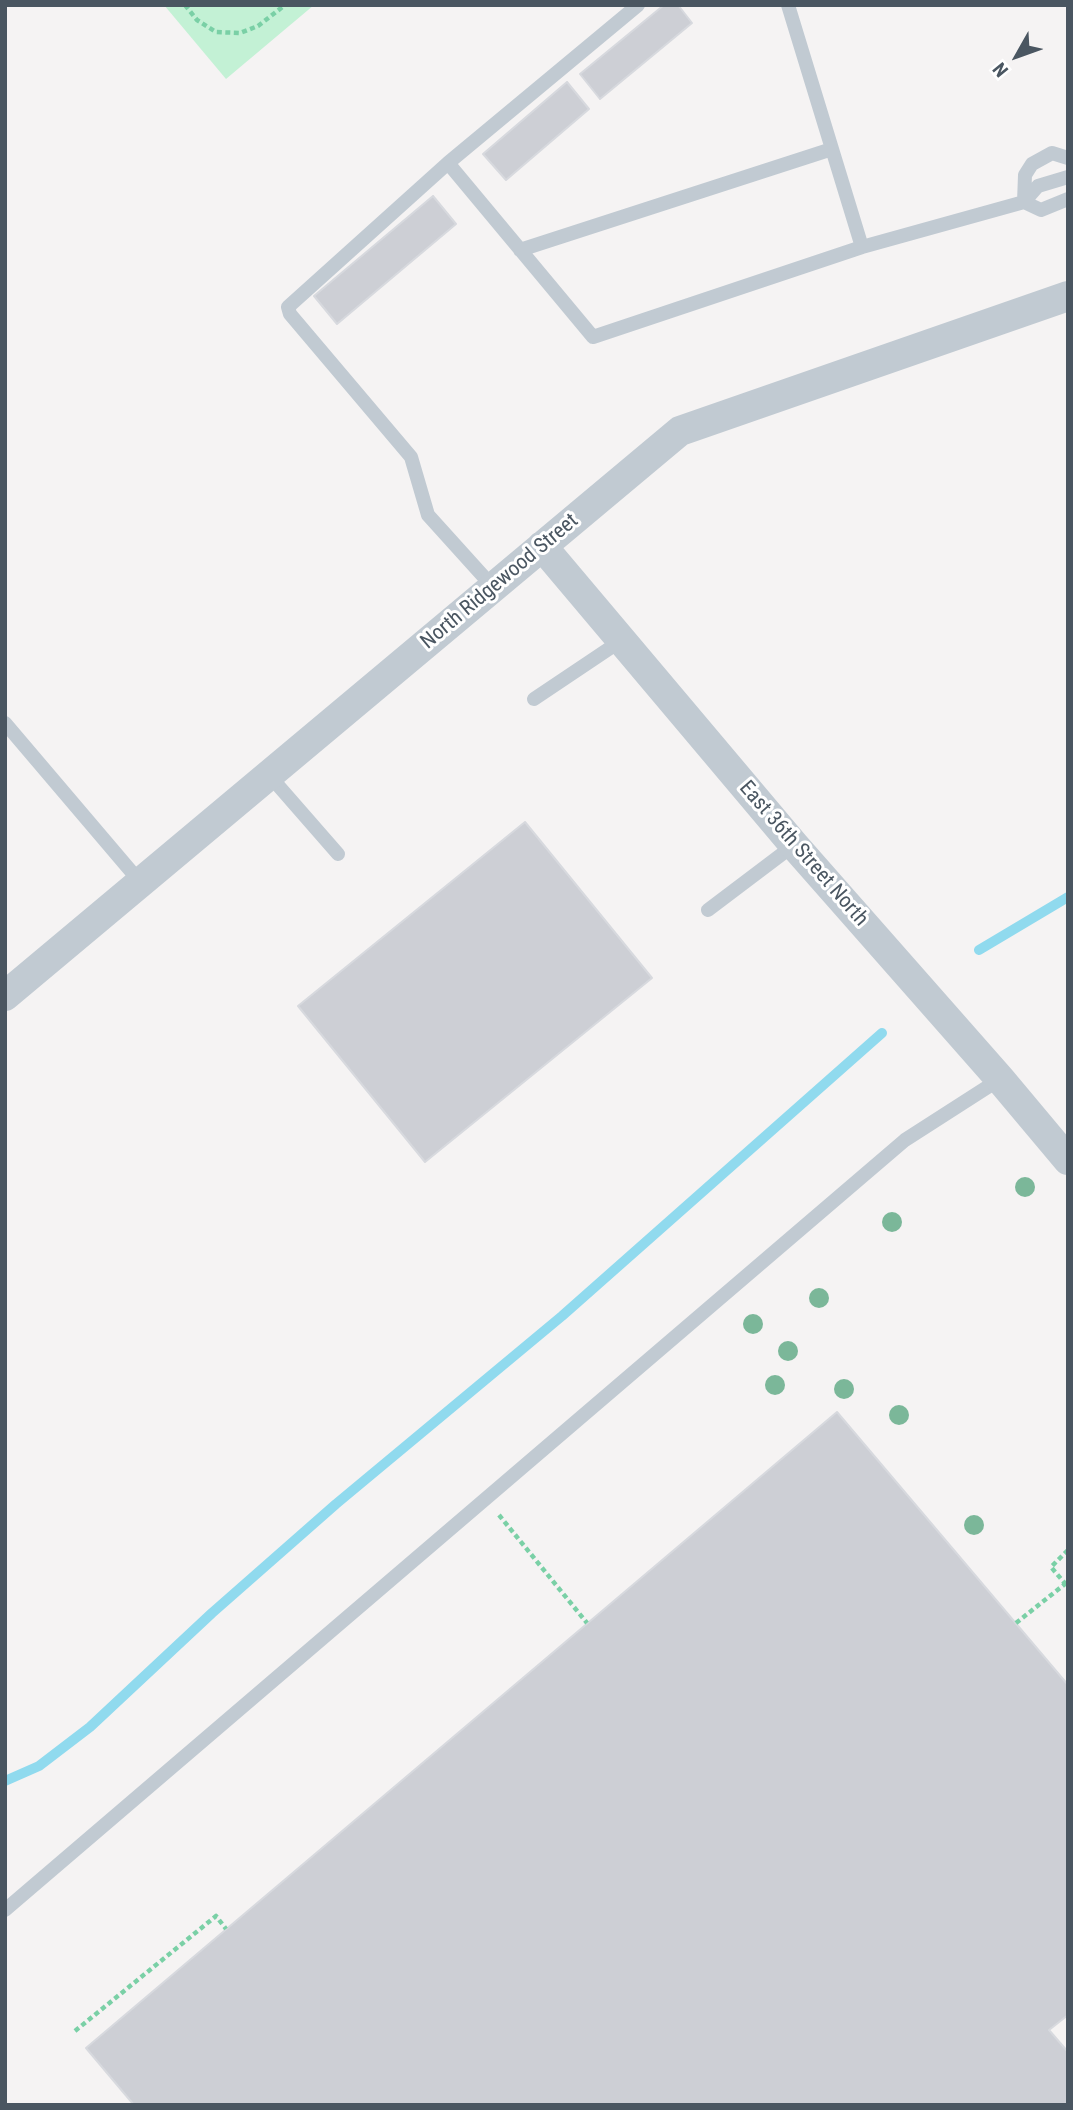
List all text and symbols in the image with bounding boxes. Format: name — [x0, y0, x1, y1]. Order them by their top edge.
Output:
north arrow — [982, 21, 1052, 91]
text: N — [988, 58, 1013, 82]
street label: North Ridgewood Street — [416, 509, 584, 655]
street label: East 36th Street North — [733, 776, 873, 932]

